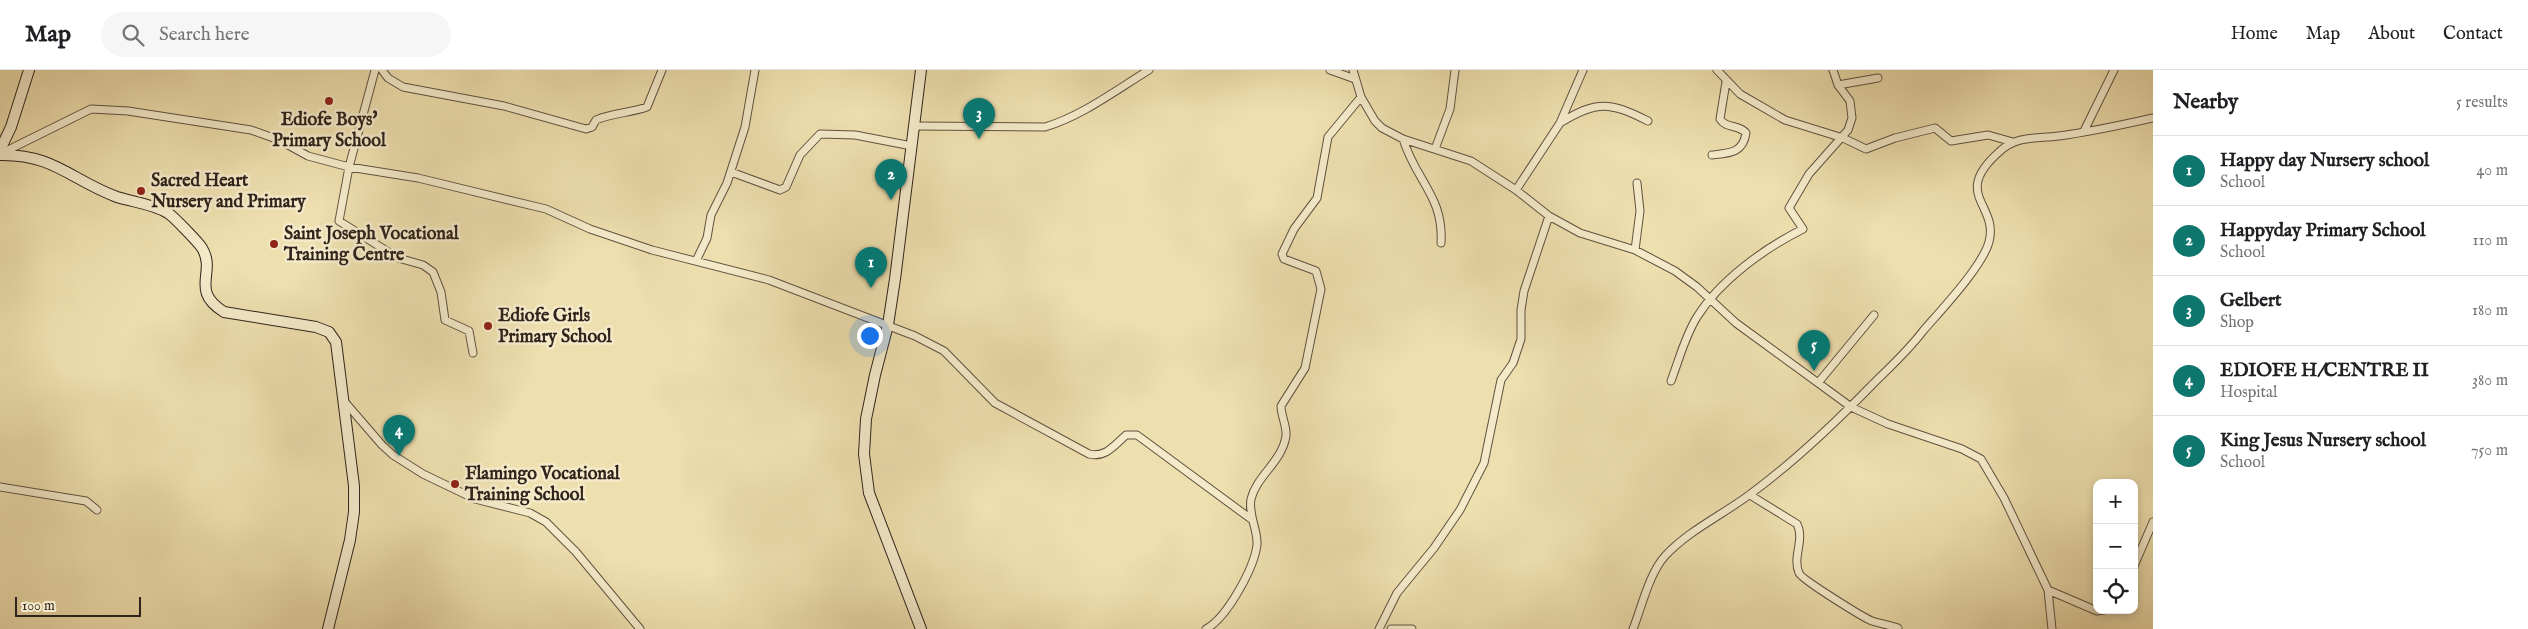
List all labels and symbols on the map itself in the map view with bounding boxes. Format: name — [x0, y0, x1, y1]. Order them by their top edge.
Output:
marker: Ediofe Boys' Primary School — [323, 95, 335, 107]
pin: 3 — [963, 98, 995, 139]
place label: Ediofe Boys' Primary School — [272, 109, 387, 153]
pin: 2 — [875, 159, 907, 200]
place label: Sacred Heart Nursery and Primary — [150, 170, 307, 214]
marker: Sacred Heart Nursery and Primary — [135, 185, 147, 197]
place label: Saint Joseph Vocational Training Centre — [283, 223, 460, 267]
marker: Saint Joseph Vocational Training Centre — [268, 238, 280, 250]
pin: 1 — [855, 247, 887, 288]
place label: Ediofe Girls Primary School — [498, 305, 613, 349]
marker: Ediofe Girls Primary School — [482, 320, 494, 332]
your location — [857, 323, 883, 349]
pin: 5 — [1798, 330, 1830, 371]
pin: 4 — [383, 415, 415, 456]
place label: Flamingo Vocational Training School — [464, 463, 621, 507]
marker: Flamingo Vocational Training School — [449, 478, 461, 490]
scale bar — [15, 594, 141, 617]

